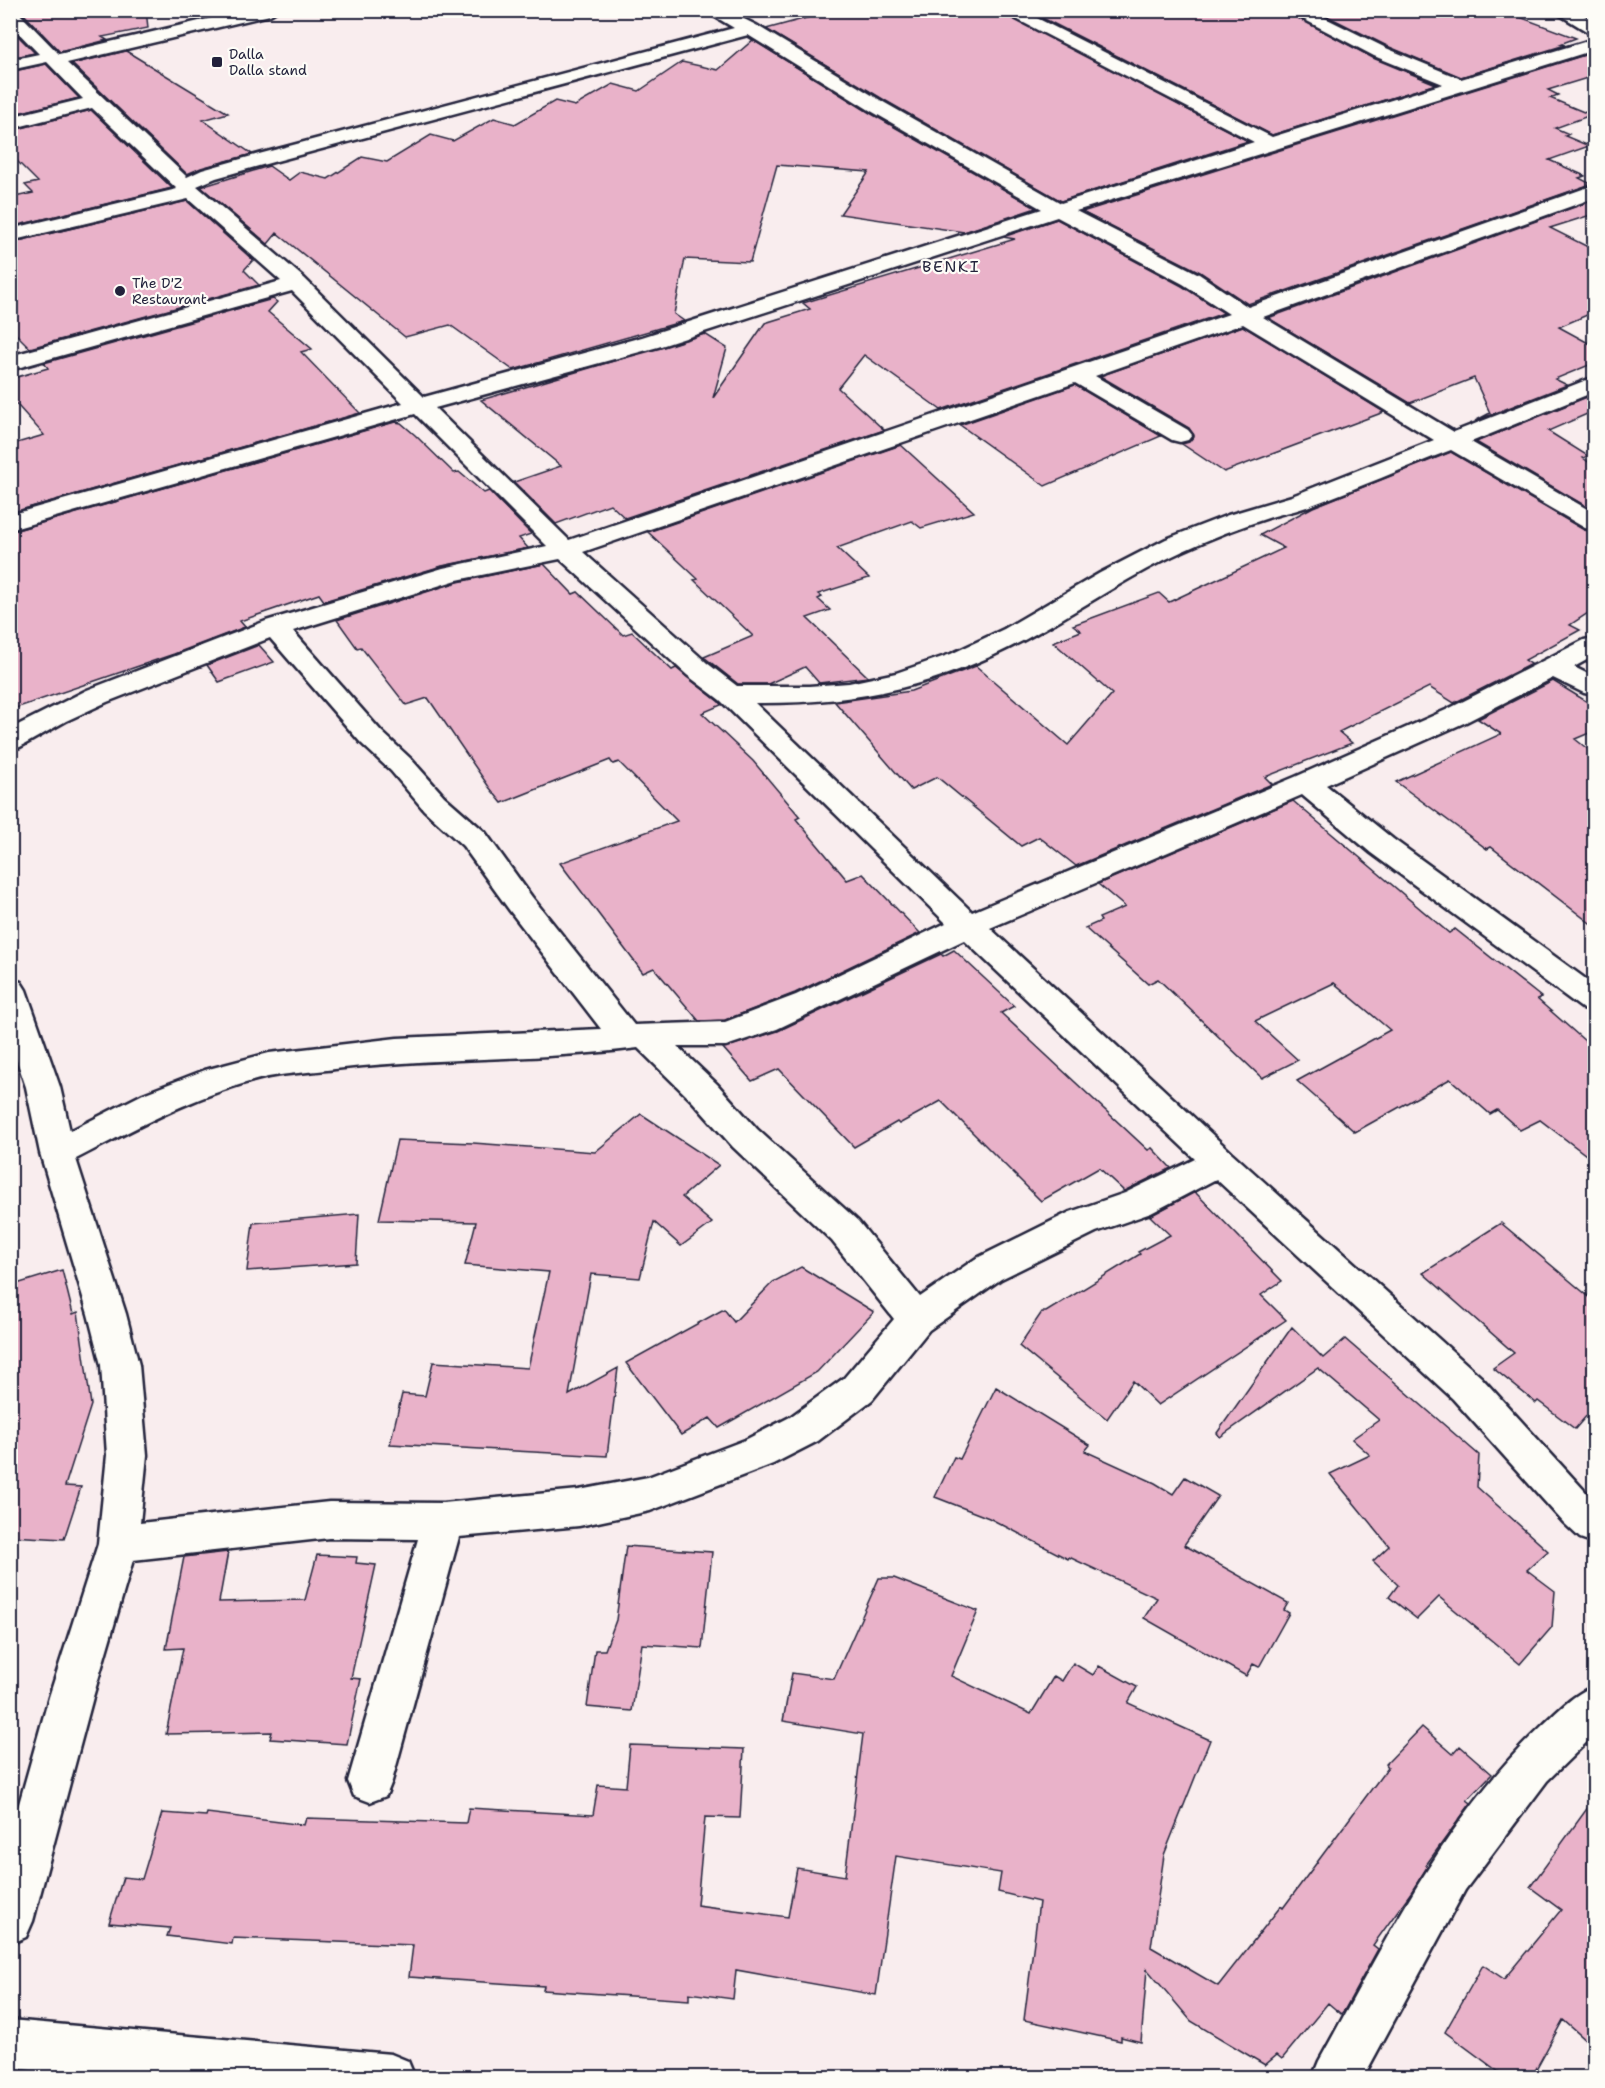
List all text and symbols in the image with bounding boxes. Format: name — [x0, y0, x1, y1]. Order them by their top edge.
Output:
place label: Dalla Dalla stand — [229, 45, 307, 79]
marker: Dalla Dalla stand — [210, 55, 224, 69]
district label: BENKI — [922, 256, 980, 277]
place label: The D'Z Restaurant — [132, 274, 207, 308]
marker: The D'Z Restaurant — [113, 284, 127, 298]

